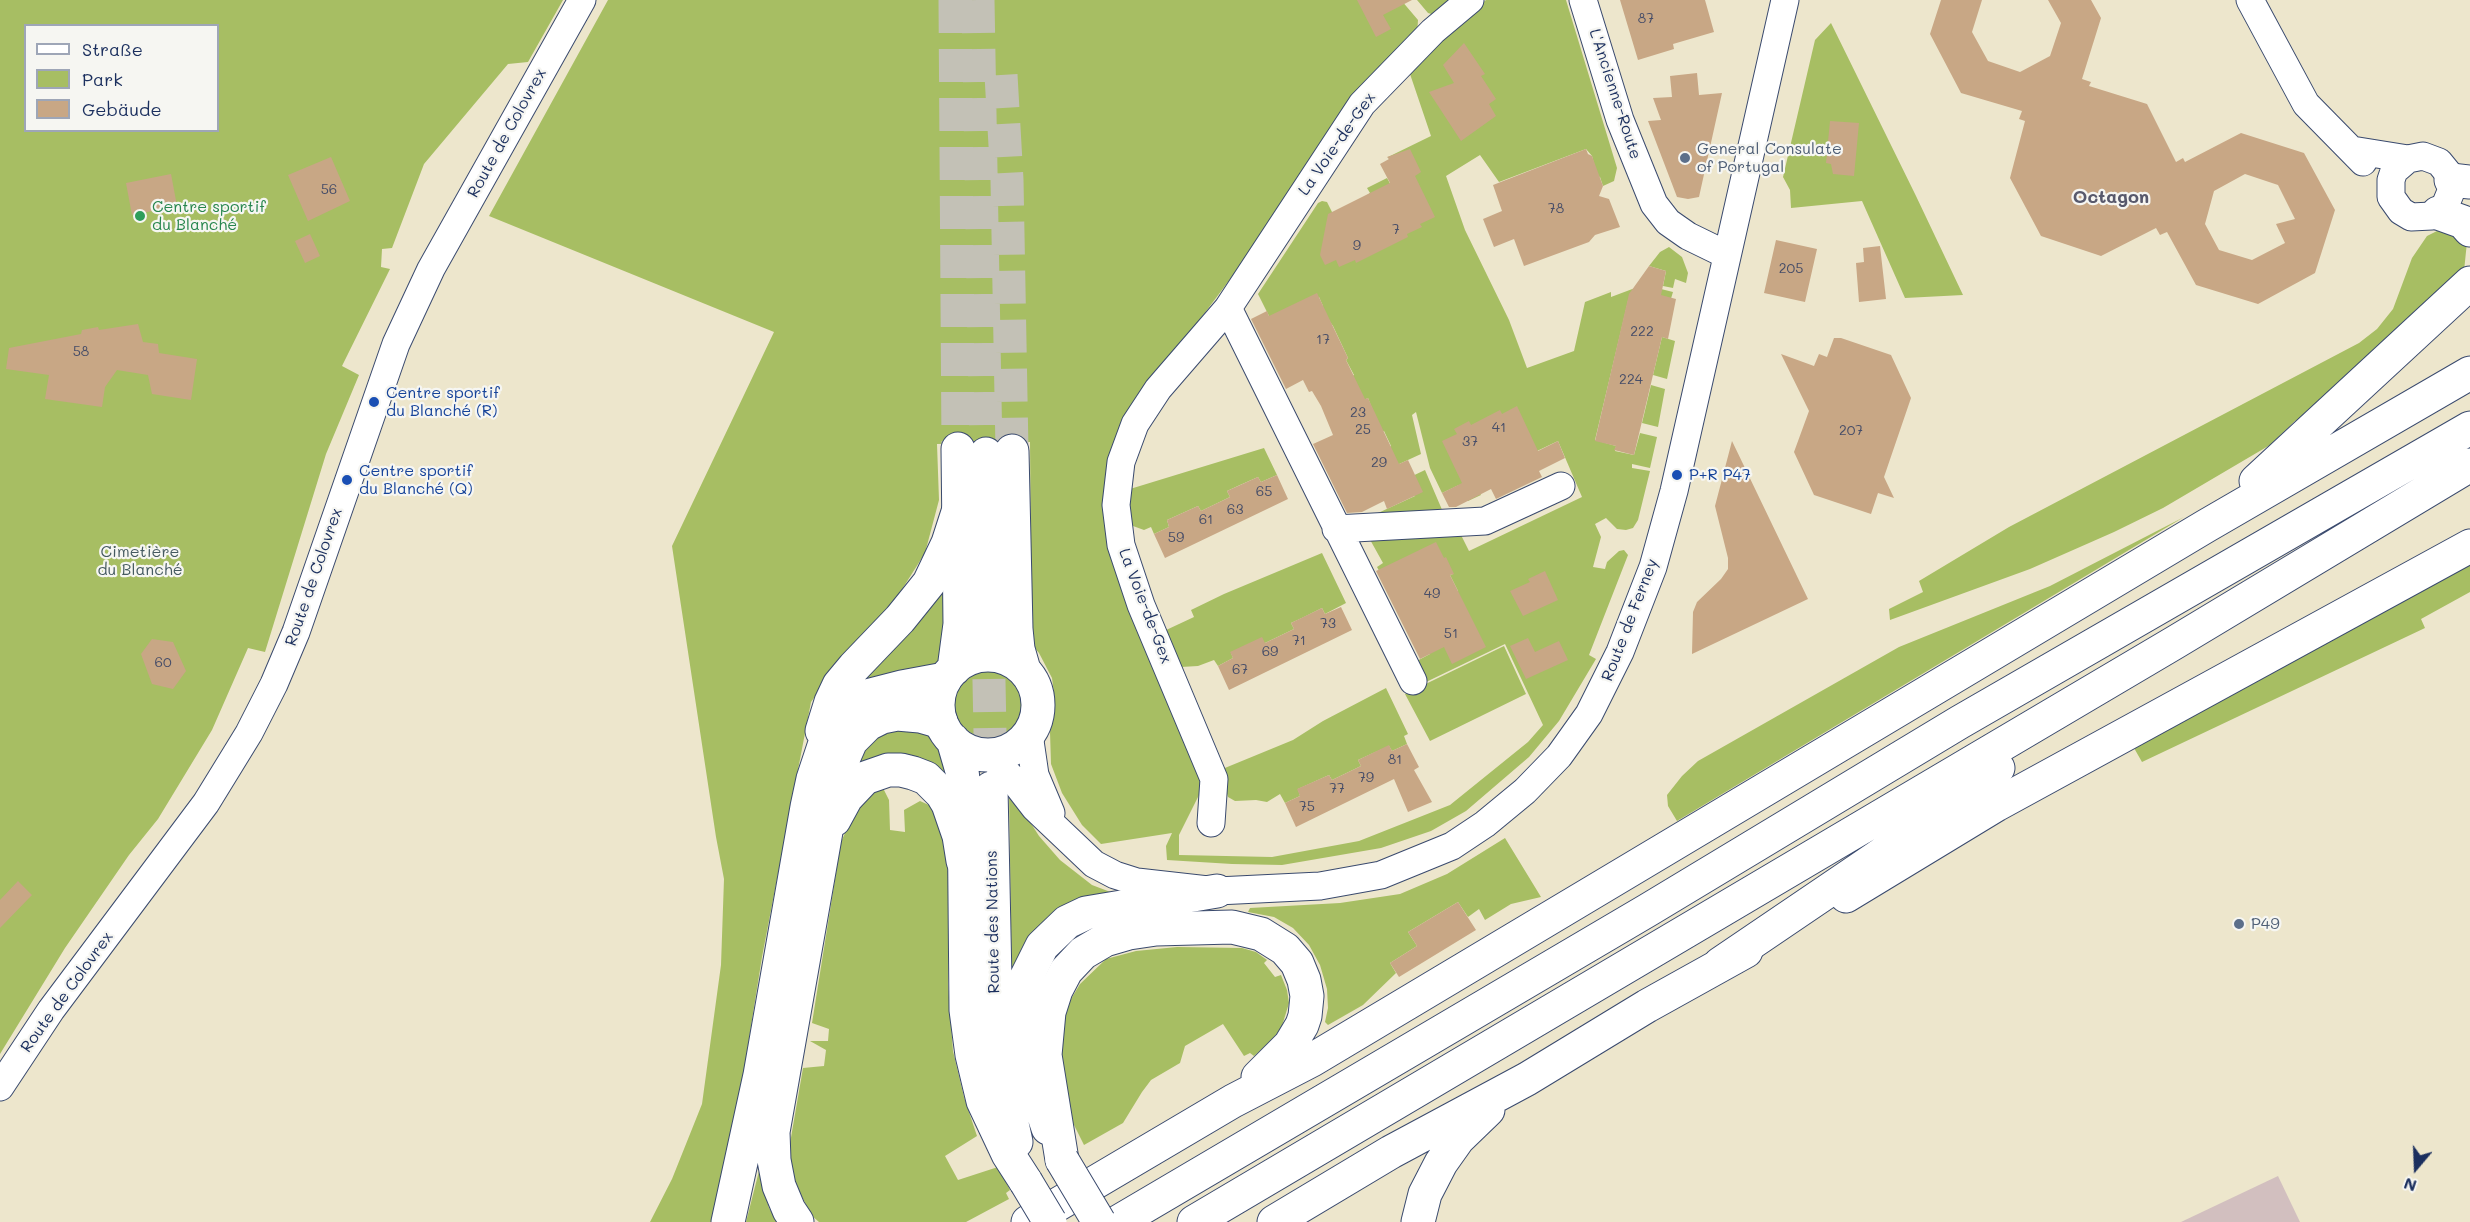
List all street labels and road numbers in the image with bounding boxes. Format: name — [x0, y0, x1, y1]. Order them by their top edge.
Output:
street label: L'Ancienne-Route — [1585, 26, 1645, 162]
street label: Route de Colovrex — [464, 65, 550, 201]
street label: La Voie-de-Gex — [1294, 89, 1380, 199]
street label: Route de Colovrex — [281, 505, 347, 649]
street label: La Voie-de-Gex — [1114, 546, 1176, 666]
street label: Route de Ferney — [1598, 556, 1662, 684]
street label: Route des Nations — [982, 850, 1004, 994]
street label: Route de Colovrex — [17, 928, 117, 1056]

